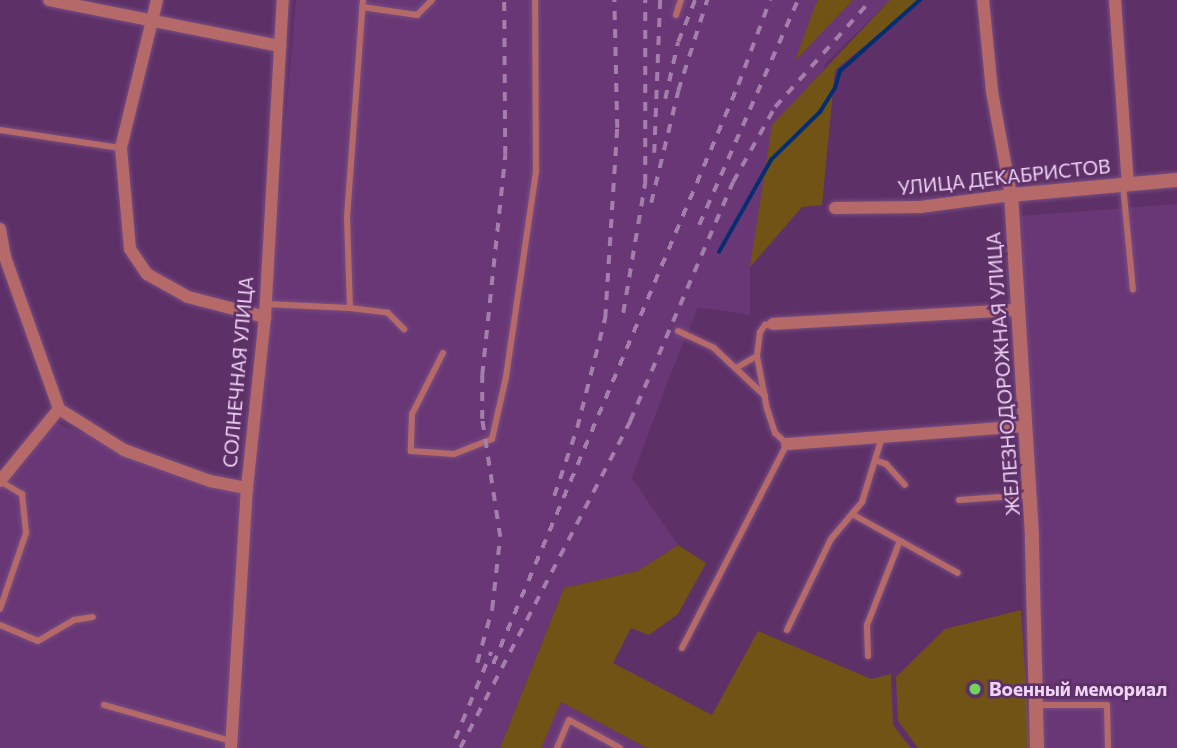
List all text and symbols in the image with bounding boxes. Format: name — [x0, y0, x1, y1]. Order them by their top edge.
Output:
street label: УЛИЦА ДЕКАБРИСТОВ — [897, 155, 1111, 199]
street label: ЖЕЛЕЗНОДОРОЖНАЯ УЛИЦА — [982, 231, 1024, 517]
street label: СОЛНЕЧНАЯ УЛИЦА — [218, 275, 258, 469]
place label: Военный мемориал — [989, 678, 1167, 700]
marker: Военный мемориал — [967, 681, 983, 697]

